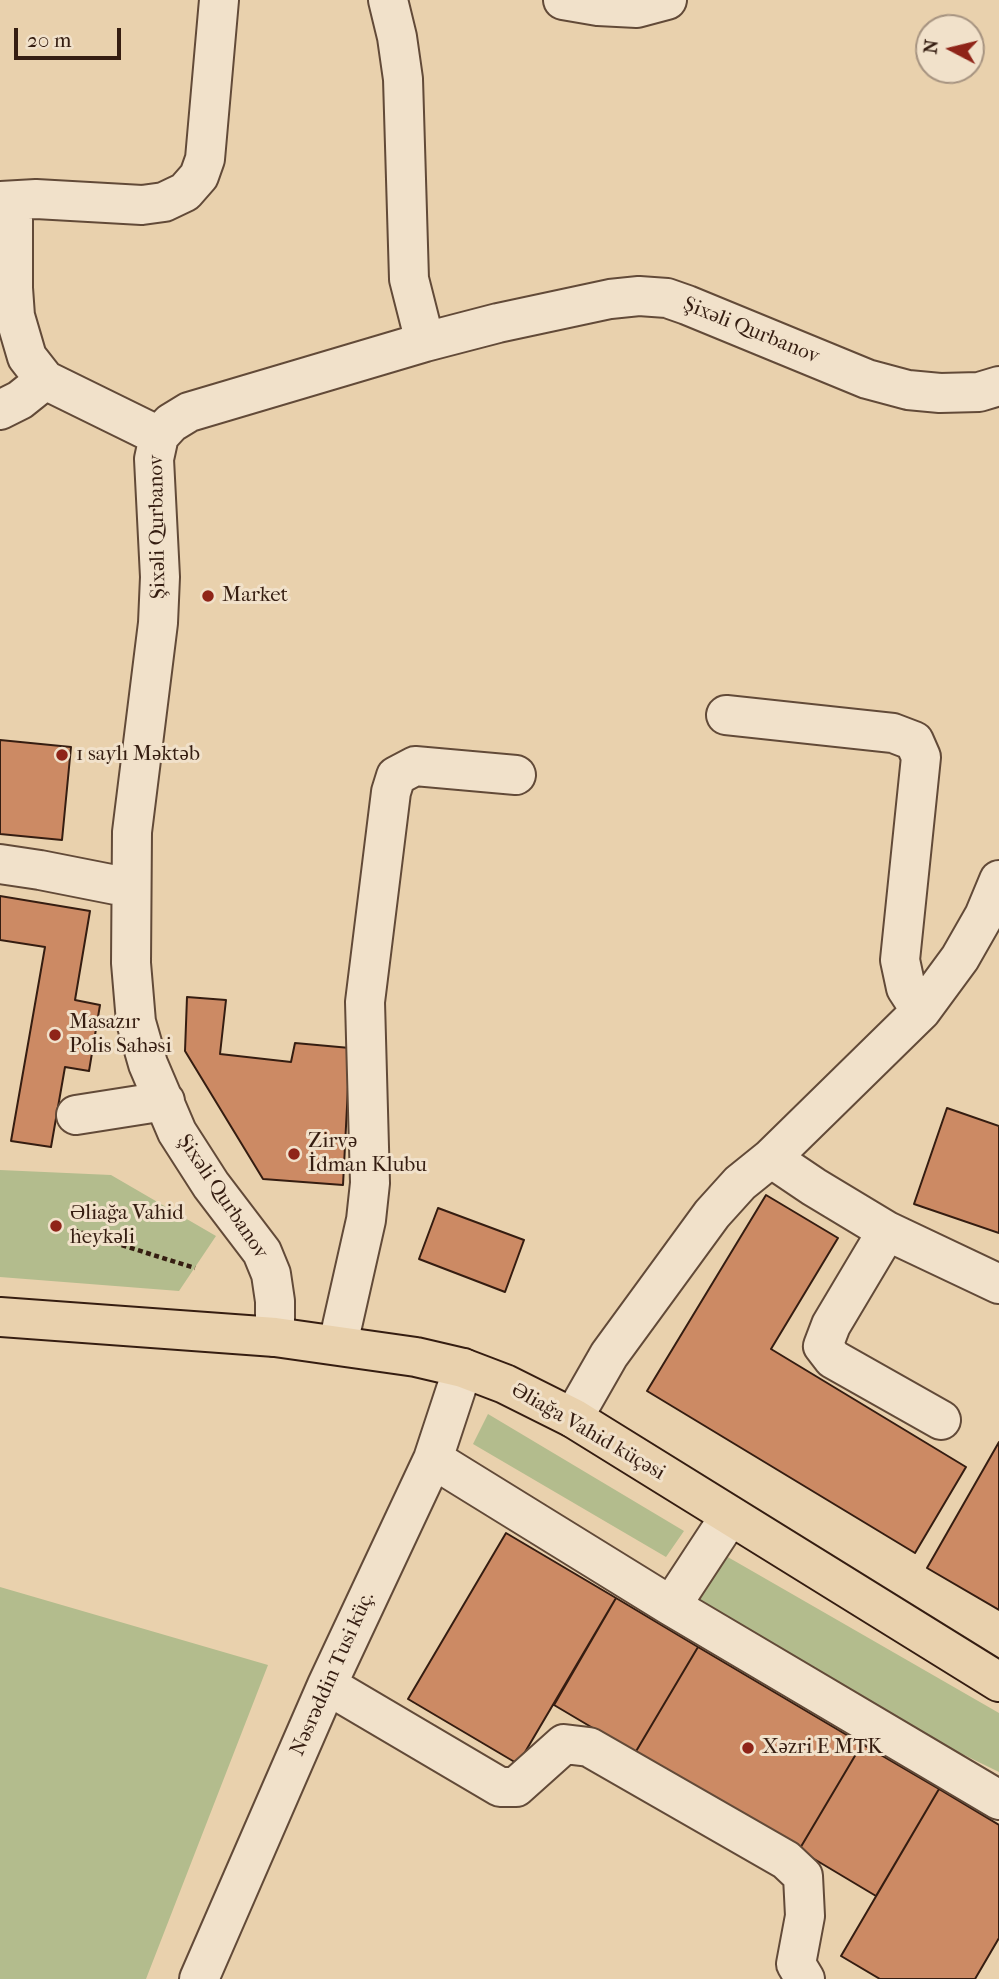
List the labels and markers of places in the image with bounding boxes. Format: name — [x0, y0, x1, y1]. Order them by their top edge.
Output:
place label: Market — [222, 583, 288, 609]
marker: Market — [200, 588, 216, 604]
place label: 1 saylı Məktəb — [76, 742, 200, 768]
marker: 1 saylı Məktəb — [54, 747, 70, 763]
place label: Masazır Polis Sahəsi — [69, 1010, 172, 1060]
marker: Masazır Polis Sahəsi — [47, 1027, 63, 1043]
place label: Zirvə İdman Klubu — [308, 1129, 427, 1179]
marker: Zirvə İdman Klubu — [286, 1146, 302, 1162]
place label: Əliağa Vahid heykəli — [70, 1201, 184, 1251]
marker: Əliağa Vahid heykəli — [48, 1218, 64, 1234]
place label: Xəzri E MTK — [762, 1735, 883, 1761]
marker: Xəzri E MTK — [740, 1740, 756, 1756]

